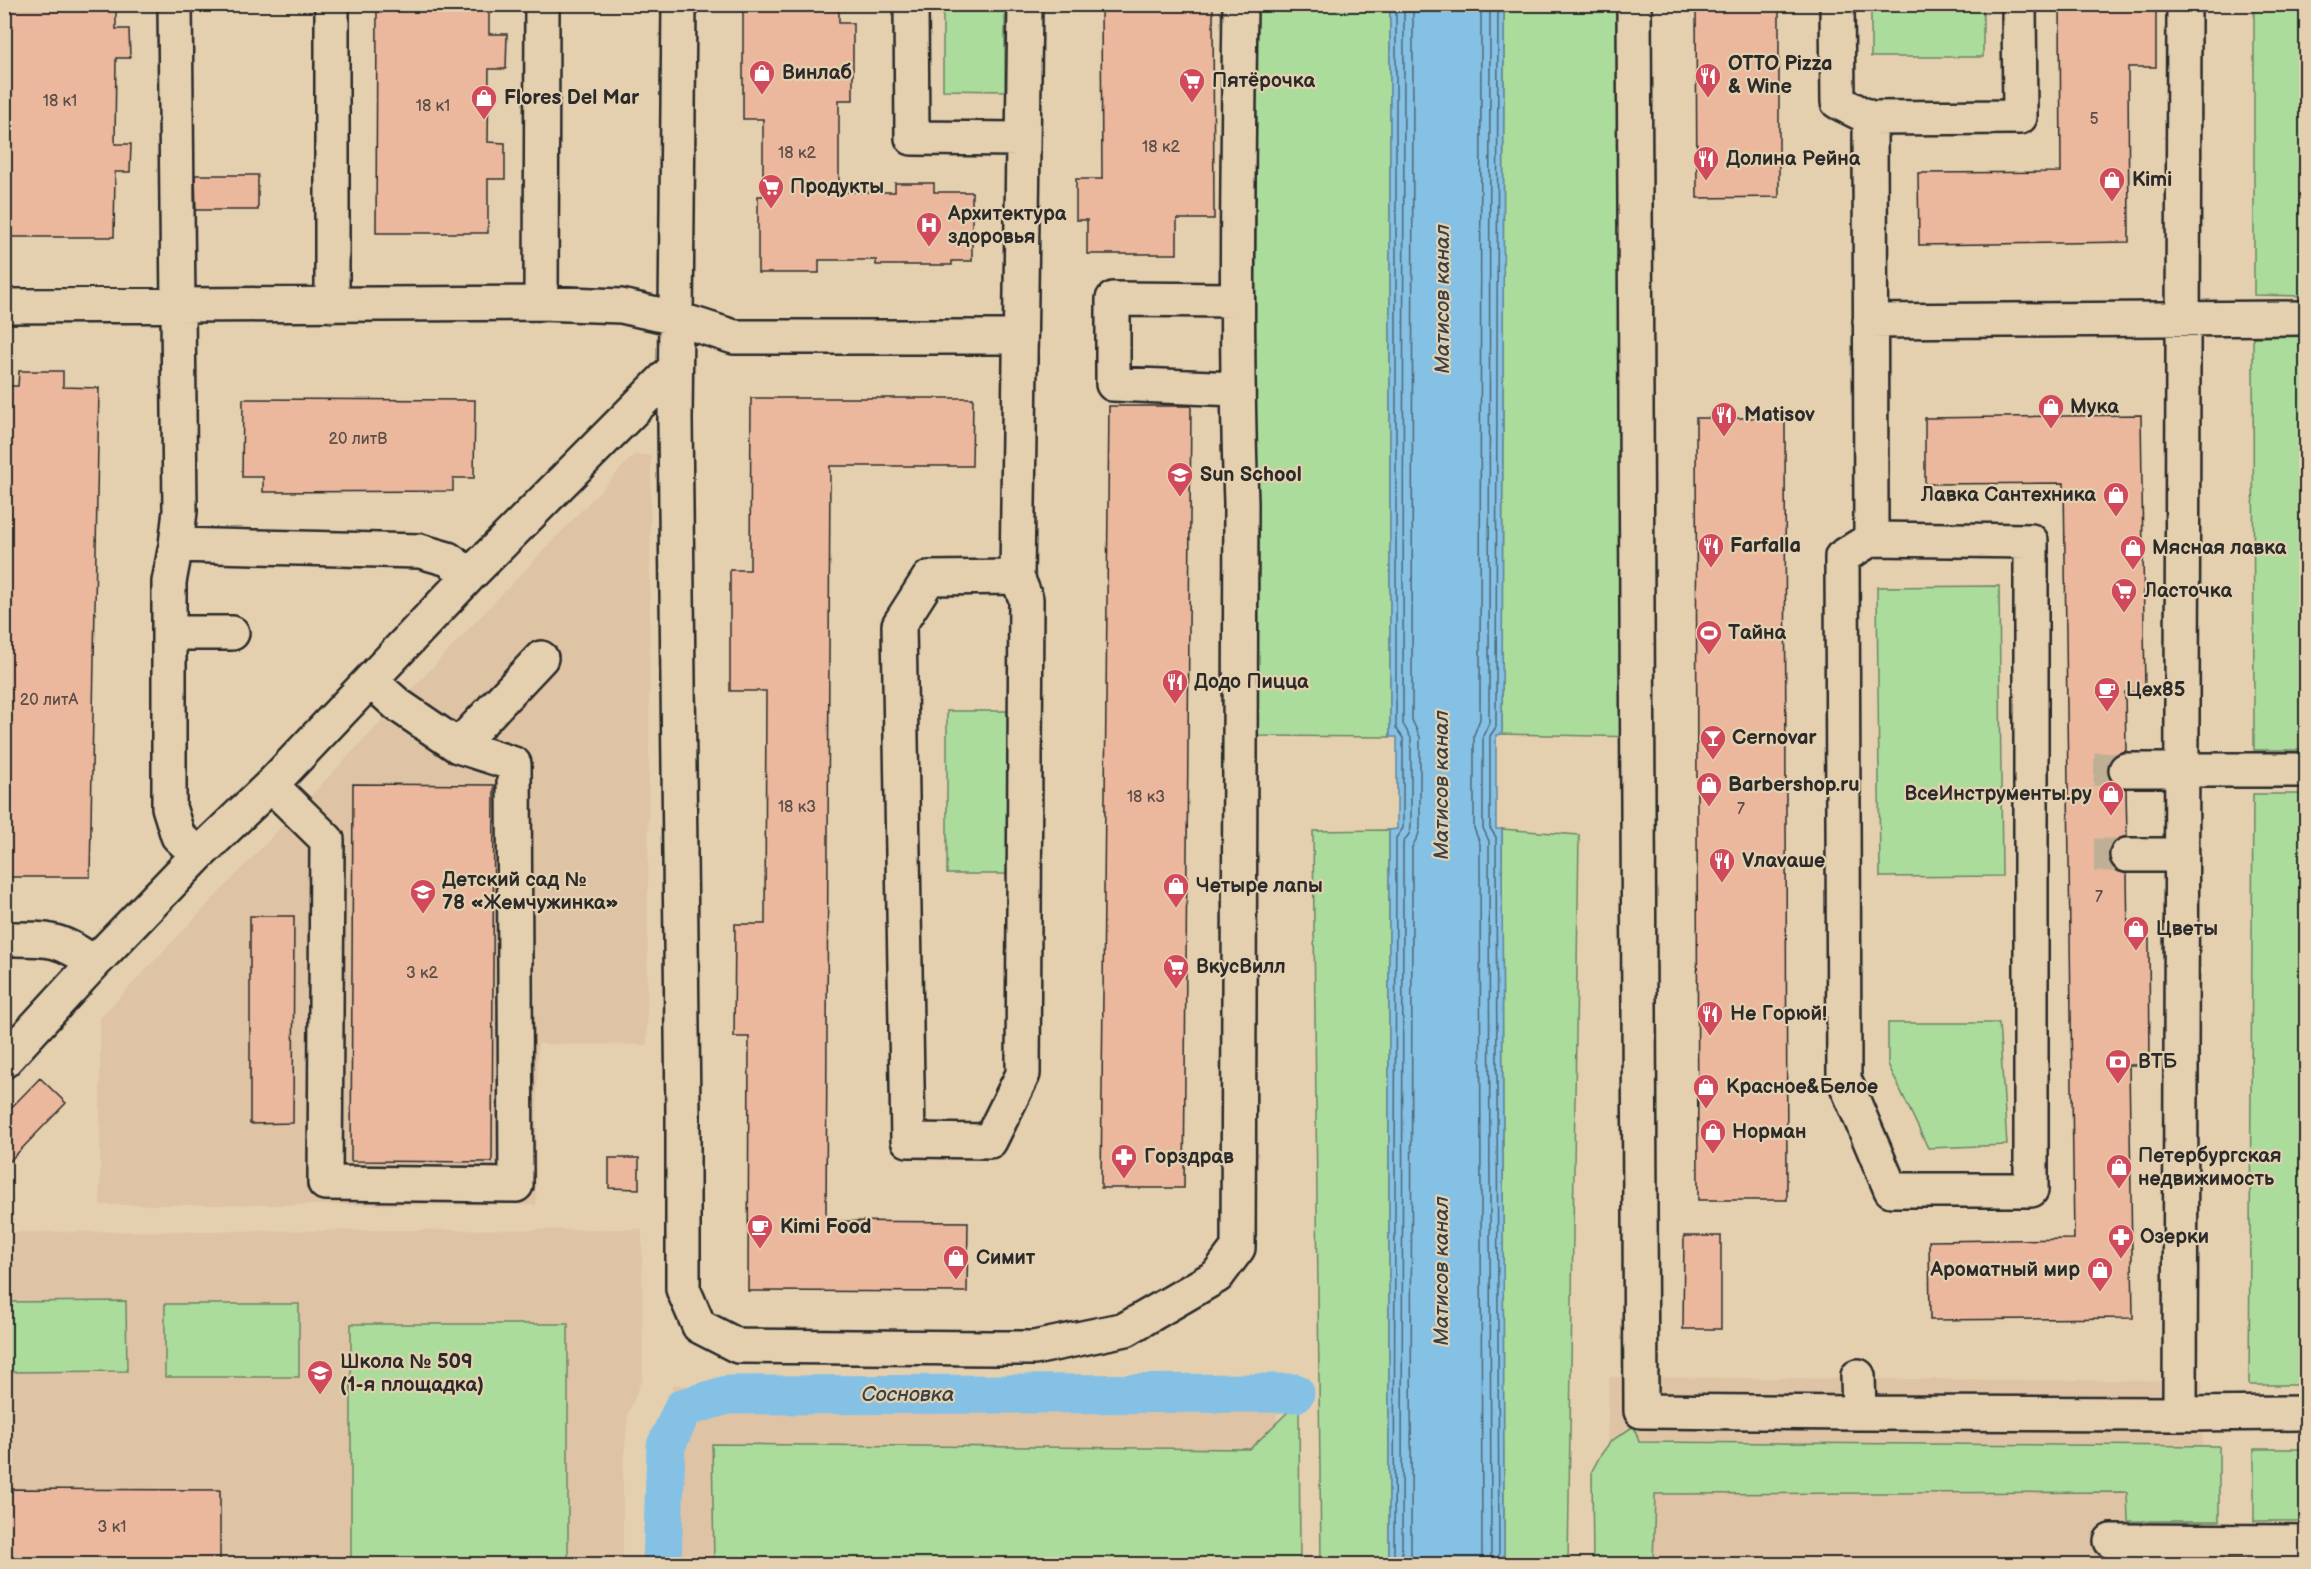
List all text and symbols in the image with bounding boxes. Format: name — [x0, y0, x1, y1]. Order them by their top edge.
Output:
place label: OTTO Pizza & Wine — [1728, 52, 1833, 99]
shop icon: Винлаб — [747, 58, 777, 96]
place label: Винлаб — [782, 61, 852, 85]
restaurant icon: OTTO Pizza & Wine — [1693, 61, 1723, 99]
supermarket icon: Пятёрочка — [1177, 66, 1207, 104]
place label: Пятёрочка — [1212, 69, 1315, 93]
shop icon: Flores Del Mar — [469, 83, 499, 121]
place label: Flores Del Mar — [504, 86, 640, 110]
house number: 18 к1 — [43, 92, 77, 111]
house number: 18 к1 — [416, 97, 450, 116]
house number: 5 — [2089, 110, 2099, 129]
house number: 18 к2 — [1142, 138, 1180, 157]
house number: 18 к2 — [778, 144, 816, 163]
restaurant icon: Долина Рейна — [1691, 144, 1721, 182]
place label: Долина Рейна — [1726, 147, 1861, 171]
shop icon: Kimi — [2097, 165, 2127, 203]
place label: Kimi — [2132, 168, 2172, 192]
supermarket icon: Продукты — [756, 172, 786, 210]
place label: Продукты — [790, 175, 884, 199]
place label: Архитектура здоровья — [947, 202, 1067, 249]
hospital icon: Архитектура здоровья — [914, 210, 944, 248]
water label: Матисов канал — [1430, 224, 1455, 374]
shop icon: Мука — [2036, 392, 2066, 430]
place label: Мука — [2070, 395, 2119, 419]
restaurant icon: Matisov — [1709, 400, 1739, 438]
place label: Matisov — [1744, 403, 1815, 427]
house number: 20 литВ — [329, 430, 387, 449]
school or university icon: Sun School — [1165, 460, 1195, 498]
place label: Sun School — [1200, 463, 1302, 487]
shop icon: Лавка Сантехника — [2101, 480, 2131, 518]
place label: Лавка Сантехника — [1920, 483, 2096, 507]
restaurant icon: Farfalla — [1696, 531, 1726, 569]
shop icon: Мясная лавка — [2118, 533, 2148, 571]
place label: Farfalla — [1730, 534, 1801, 558]
place label: Мясная лавка — [2152, 536, 2287, 560]
supermarket icon: Ласточка — [2109, 576, 2139, 614]
place label: Ласточка — [2143, 579, 2232, 603]
sports icon: Тайна — [1694, 618, 1724, 656]
place label: Тайна — [1728, 621, 1787, 645]
restaurant icon: Додо Пицца — [1160, 667, 1190, 705]
place label: Додо Пицца — [1194, 670, 1309, 694]
cafe icon: Цех85 — [2092, 675, 2122, 713]
place label: Цех85 — [2126, 678, 2186, 702]
house number: 20 литА — [20, 691, 78, 710]
water label: Матисов канал — [1429, 710, 1454, 860]
bar icon: Cernovar — [1698, 723, 1728, 761]
place label: Cernovar — [1732, 726, 1818, 750]
shop icon: Barbershop.ru — [1694, 770, 1724, 808]
place label: Barbershop.ru — [1728, 773, 1859, 797]
shop icon: ВсеИнструменты.ру — [2096, 779, 2126, 817]
place label: ВсеИнструменты.ру — [1904, 782, 2092, 806]
house number: 18 к3 — [1127, 788, 1165, 807]
house number: 18 к3 — [778, 798, 816, 817]
house number: 7 — [1737, 800, 1745, 819]
restaurant icon: Vлаvаше — [1707, 846, 1737, 884]
place label: Vлаvаше — [1742, 849, 1825, 873]
place label: Детский сад № 78 «Жемчужинка» — [442, 868, 619, 915]
shop icon: Четыре лапы — [1161, 871, 1191, 909]
place label: Четыре лапы — [1196, 874, 1323, 898]
school or university icon: Детский сад № 78 «Жемчужинка» — [408, 877, 438, 915]
house number: 7 — [2095, 888, 2103, 907]
shop icon: Цветы — [2121, 914, 2151, 952]
place label: Цветы — [2156, 917, 2218, 941]
supermarket icon: ВкусВилл — [1161, 952, 1191, 990]
place label: ВкусВилл — [1196, 955, 1286, 979]
house number: 3 к2 — [406, 964, 439, 983]
restaurant icon: Не Горюй! — [1695, 999, 1725, 1037]
place label: Не Горюй! — [1730, 1002, 1827, 1026]
bank icon: ВТБ — [2103, 1047, 2133, 1085]
place label: ВТБ — [2138, 1050, 2178, 1074]
shop icon: Красное&Белое — [1691, 1072, 1721, 1110]
place label: Красное&Белое — [1726, 1075, 1878, 1099]
shop icon: Норман — [1698, 1117, 1728, 1155]
place label: Норман — [1732, 1120, 1806, 1144]
pharmacy icon: Горздрав — [1109, 1142, 1139, 1180]
place label: Петербургская недвижимость — [2138, 1144, 2282, 1191]
place label: Горздрав — [1144, 1145, 1234, 1169]
shop icon: Петербургская недвижимость — [2104, 1152, 2134, 1190]
water label: Матисов канал — [1429, 1196, 1454, 1346]
cafe icon: Kimi Food — [745, 1212, 775, 1250]
place label: Kimi Food — [780, 1215, 871, 1239]
pharmacy icon: Озерки — [2106, 1222, 2136, 1260]
place label: Озерки — [2140, 1225, 2209, 1249]
shop icon: Симит — [941, 1243, 971, 1281]
place label: Симит — [976, 1246, 1036, 1270]
shop icon: Ароматный мир — [2085, 1255, 2115, 1293]
place label: Ароматный мир — [1929, 1258, 2080, 1282]
place label: Школа № 509 (1-я площадка) — [340, 1350, 484, 1397]
school or university icon: Школа № 509 (1-я площадка) — [305, 1358, 335, 1396]
water label: Сосновка — [862, 1382, 954, 1407]
house number: 3 к1 — [98, 1518, 126, 1537]

